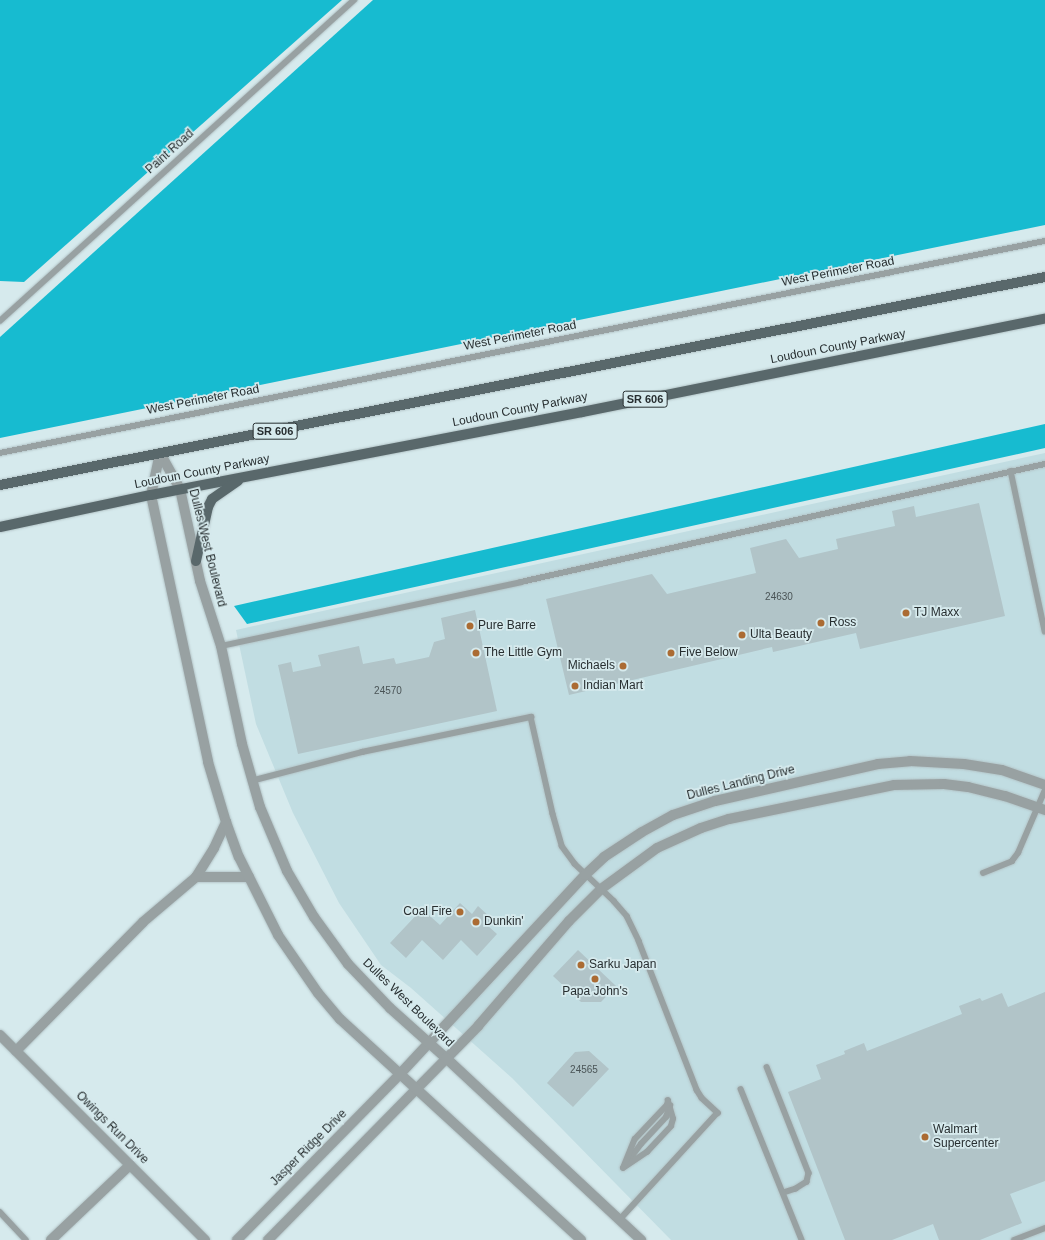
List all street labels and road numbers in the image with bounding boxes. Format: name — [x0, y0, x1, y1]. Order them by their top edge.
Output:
street label: Paint Road — [143, 127, 197, 177]
street label: West Perimeter Road — [780, 254, 896, 290]
street label: West Perimeter Road — [462, 318, 578, 354]
street label: Loudoun County Parkway — [769, 327, 907, 367]
street label: West Perimeter Road — [145, 382, 261, 418]
street label: Loudoun County Parkway — [451, 390, 589, 430]
road number: SR 606 — [622, 390, 668, 408]
road number: SR 606 — [252, 422, 298, 440]
street label: Loudoun County Parkway — [133, 452, 271, 492]
street label: Dulles West Boulevard — [185, 487, 229, 609]
street label: Dulles Landing Drive — [686, 763, 796, 803]
street label: Dulles West Boulevard — [359, 956, 457, 1050]
street label: Owings Run Drive — [73, 1089, 151, 1167]
street label: Jasper Ridge Drive — [268, 1107, 350, 1189]

